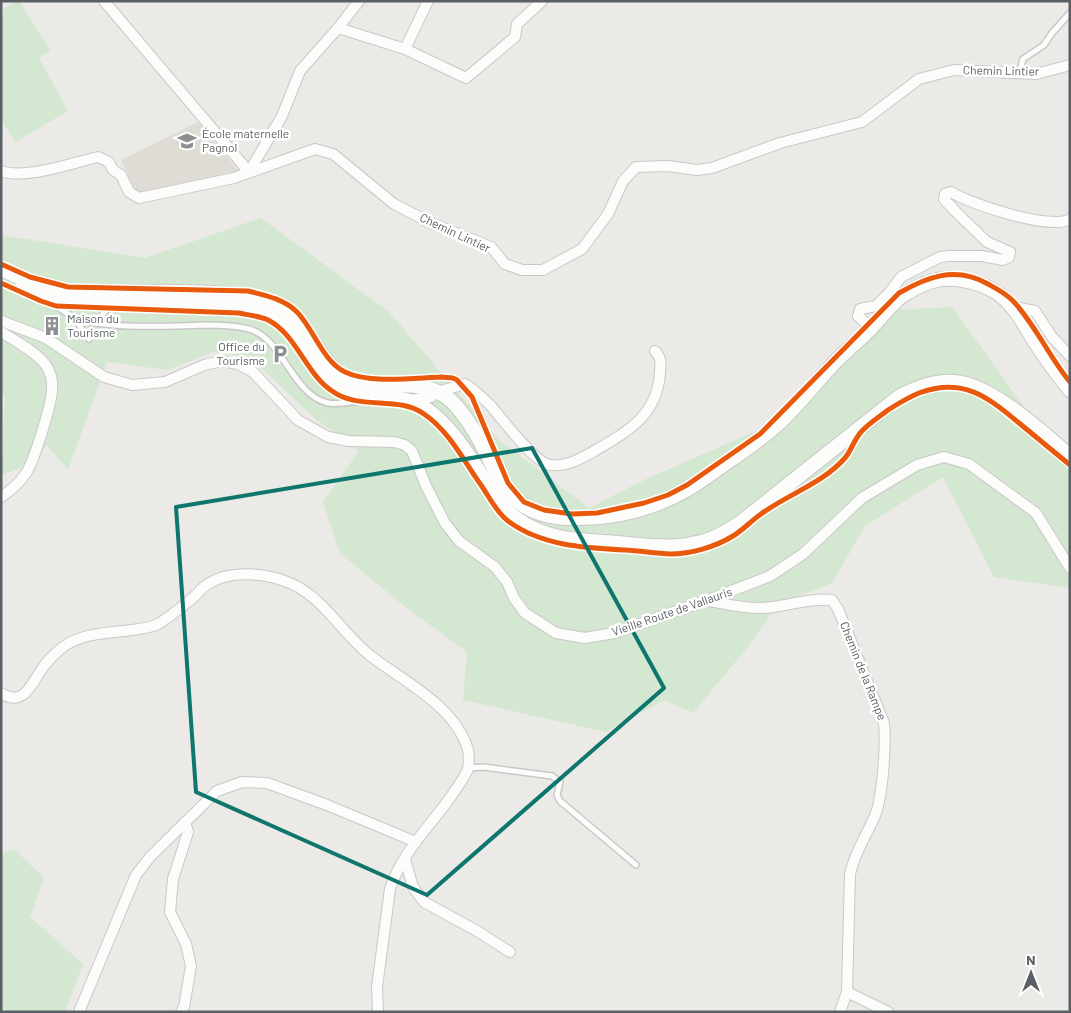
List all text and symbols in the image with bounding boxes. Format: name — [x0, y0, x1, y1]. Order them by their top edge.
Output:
street label: Chemin Lintier — [963, 62, 1040, 78]
place label: École maternelle Pagnol — [202, 126, 289, 154]
school or university icon: École maternelle Pagnol — [176, 130, 198, 152]
street label: Chemin Lintier — [418, 210, 494, 255]
place label: Maison du Tourisme — [67, 311, 119, 339]
building icon: Maison du Tourisme — [41, 315, 63, 337]
place label: Office du Tourisme — [217, 339, 265, 367]
parking icon: Office du Tourisme — [269, 343, 291, 365]
street label: Vieille Route de Vallauris — [610, 584, 734, 638]
street label: Chemin de la Rampe — [838, 619, 890, 722]
north arrow — [1006, 948, 1056, 998]
text: N — [1026, 951, 1036, 968]

